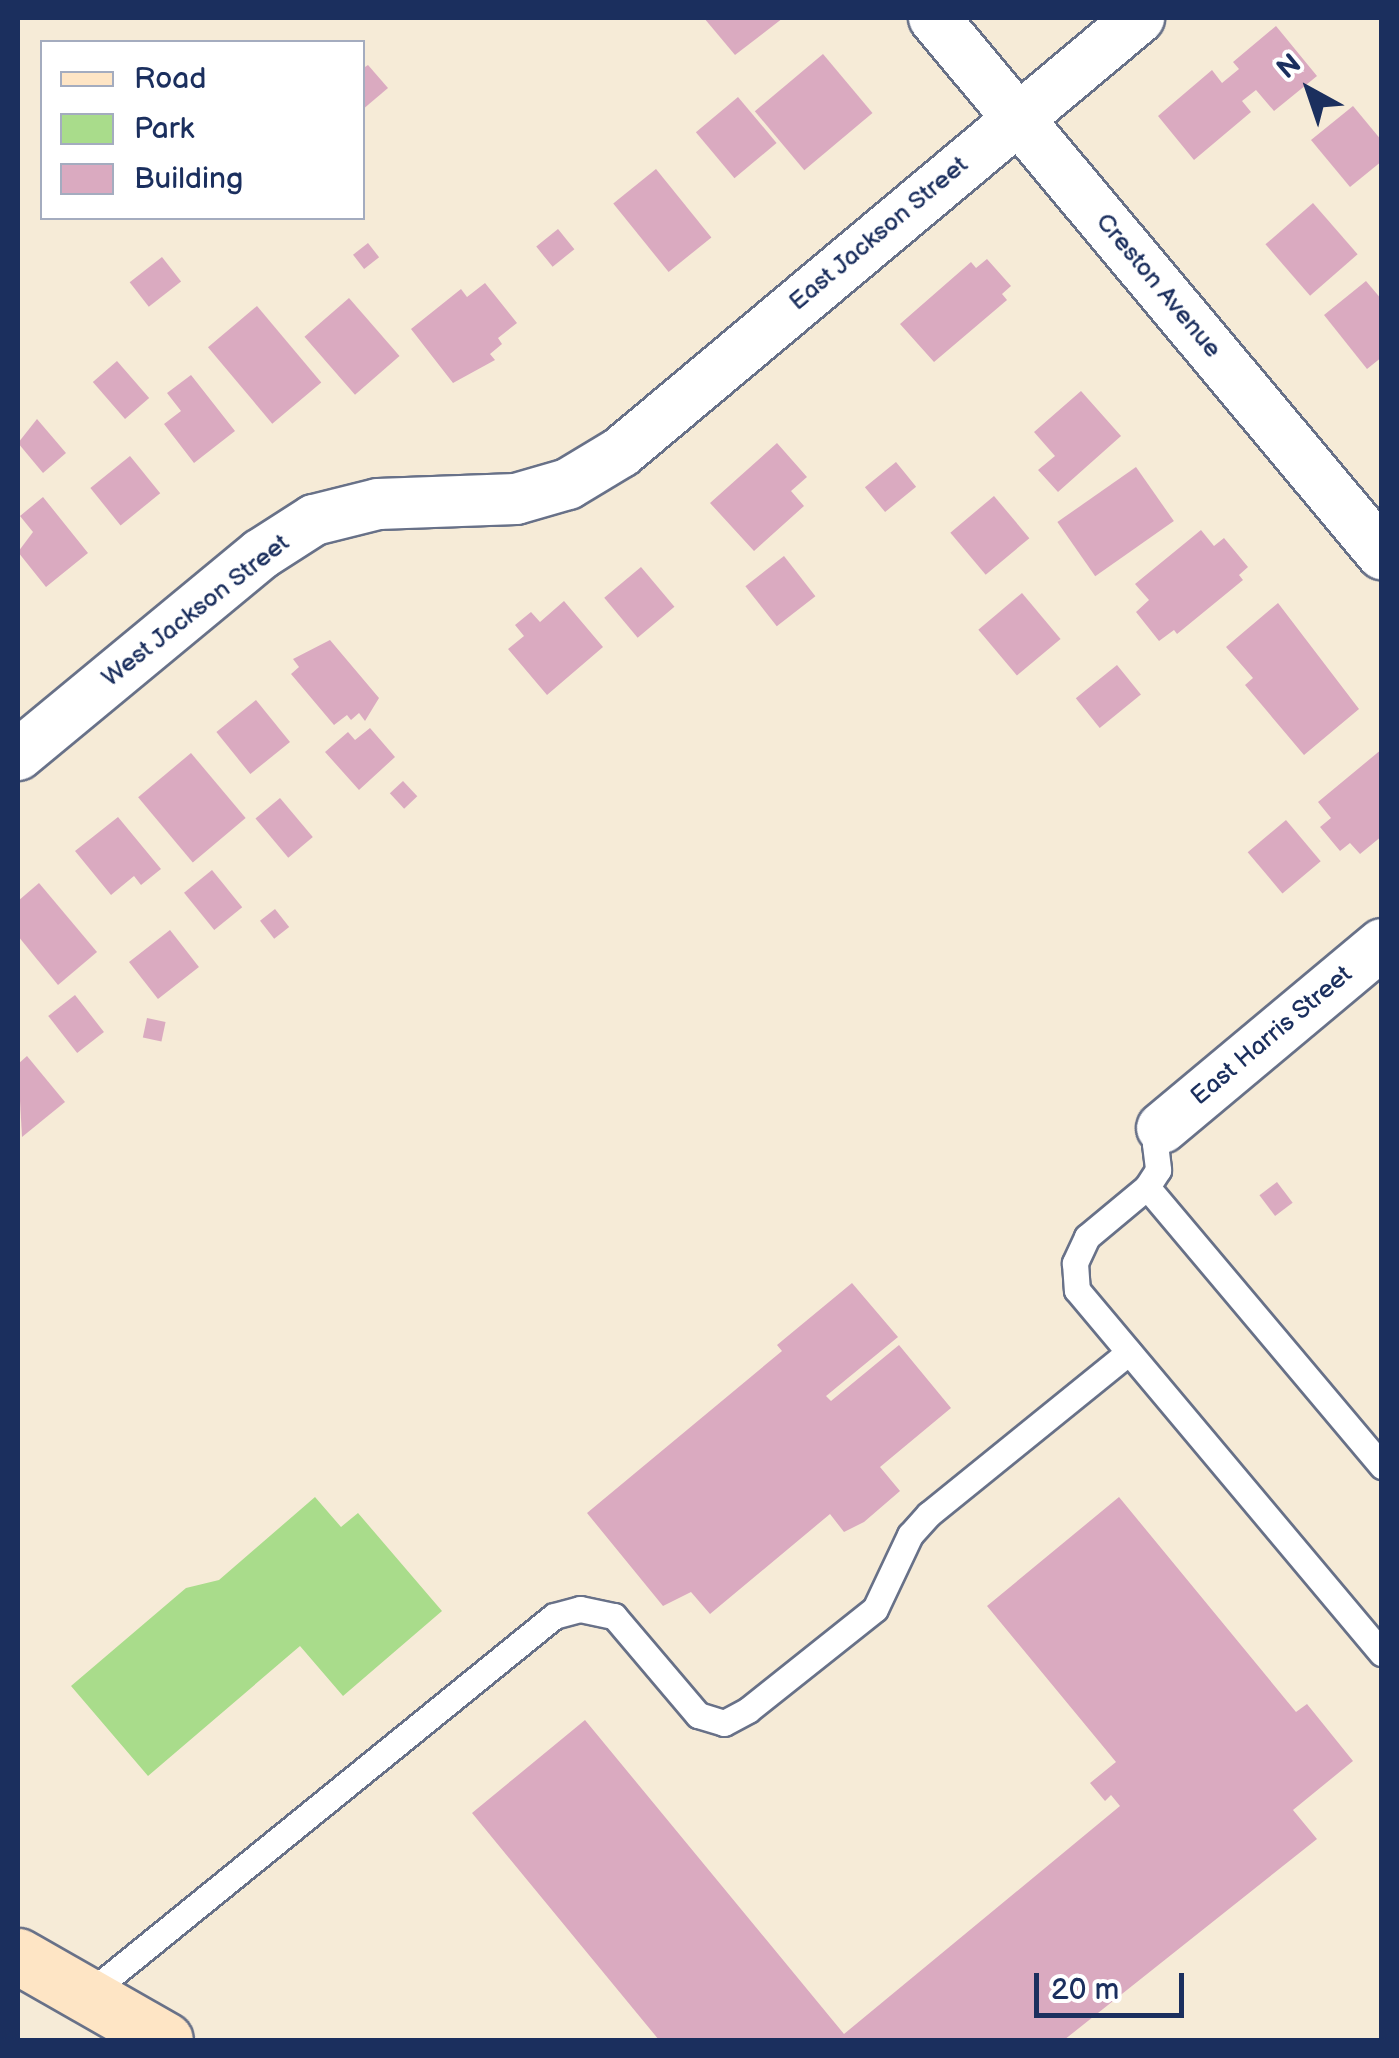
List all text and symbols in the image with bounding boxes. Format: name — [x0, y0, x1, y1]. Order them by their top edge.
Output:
legend — [40, 40, 365, 220]
north arrow — [1259, 40, 1359, 140]
text: N — [1271, 47, 1308, 86]
text: Road — [134, 61, 207, 97]
text: Park — [134, 111, 194, 147]
street label: East Jackson Street — [783, 150, 975, 318]
text: Building — [134, 161, 243, 197]
street label: Creston Avenue — [1089, 208, 1227, 364]
street label: West Jackson Street — [96, 528, 296, 694]
street label: East Harris Street — [1185, 960, 1359, 1112]
scale bar — [1039, 1953, 1189, 2015]
text: 20 m — [1051, 1972, 1119, 2008]

